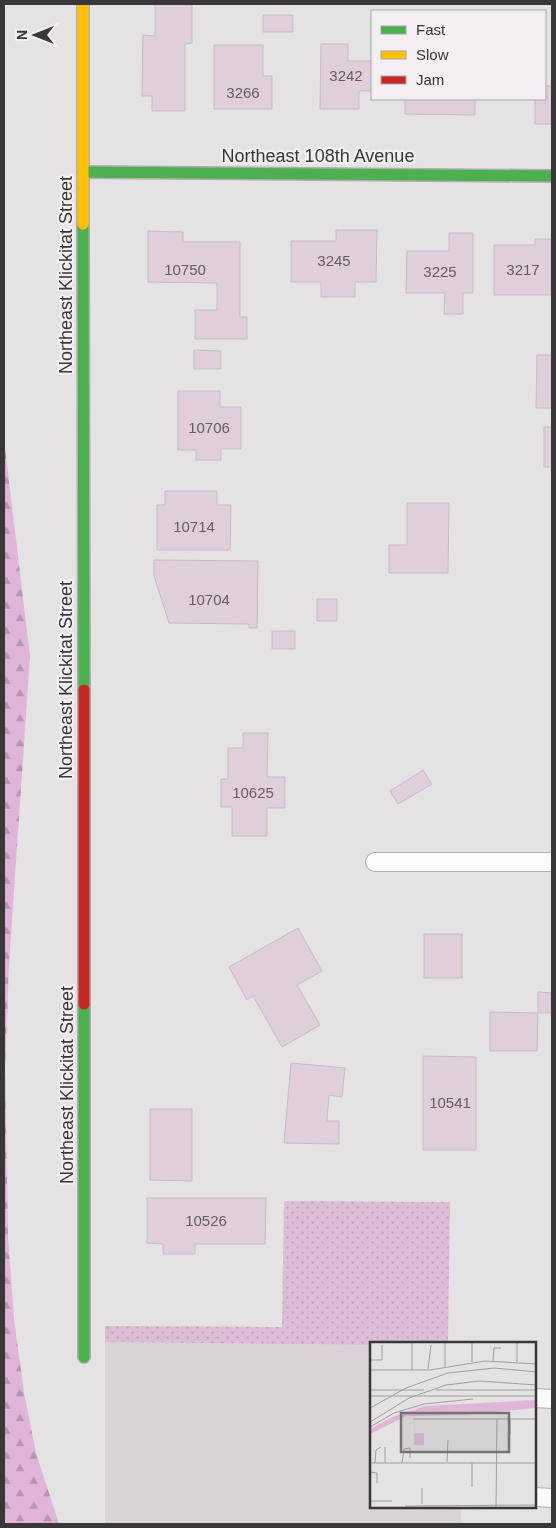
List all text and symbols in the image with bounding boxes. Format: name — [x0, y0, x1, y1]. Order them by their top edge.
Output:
north arrow — [10, 10, 60, 60]
legend — [371, 10, 546, 100]
text: Fast — [416, 21, 446, 38]
text: N — [14, 30, 30, 40]
text: Slow — [416, 46, 449, 63]
house number: 3242 — [329, 67, 363, 84]
text: Jam — [416, 71, 444, 88]
house number: 3266 — [226, 84, 260, 101]
street label: Northeast 108th Avenue — [222, 146, 414, 166]
street label: Northeast Klickitat Street — [56, 176, 76, 374]
house number: 3245 — [317, 252, 351, 269]
house number: 10750 — [164, 261, 206, 278]
house number: 3217 — [506, 261, 540, 278]
house number: 3225 — [423, 263, 457, 280]
house number: 10706 — [188, 419, 230, 436]
house number: 10714 — [173, 518, 215, 535]
street label: Northeast Klickitat Street — [56, 581, 76, 779]
house number: 10704 — [188, 591, 230, 608]
house number: 10625 — [232, 784, 274, 801]
street label: Northeast Klickitat Street — [57, 986, 77, 1184]
house number: 10541 — [429, 1094, 471, 1111]
house number: 10526 — [185, 1212, 227, 1229]
inset map — [370, 1342, 536, 1508]

